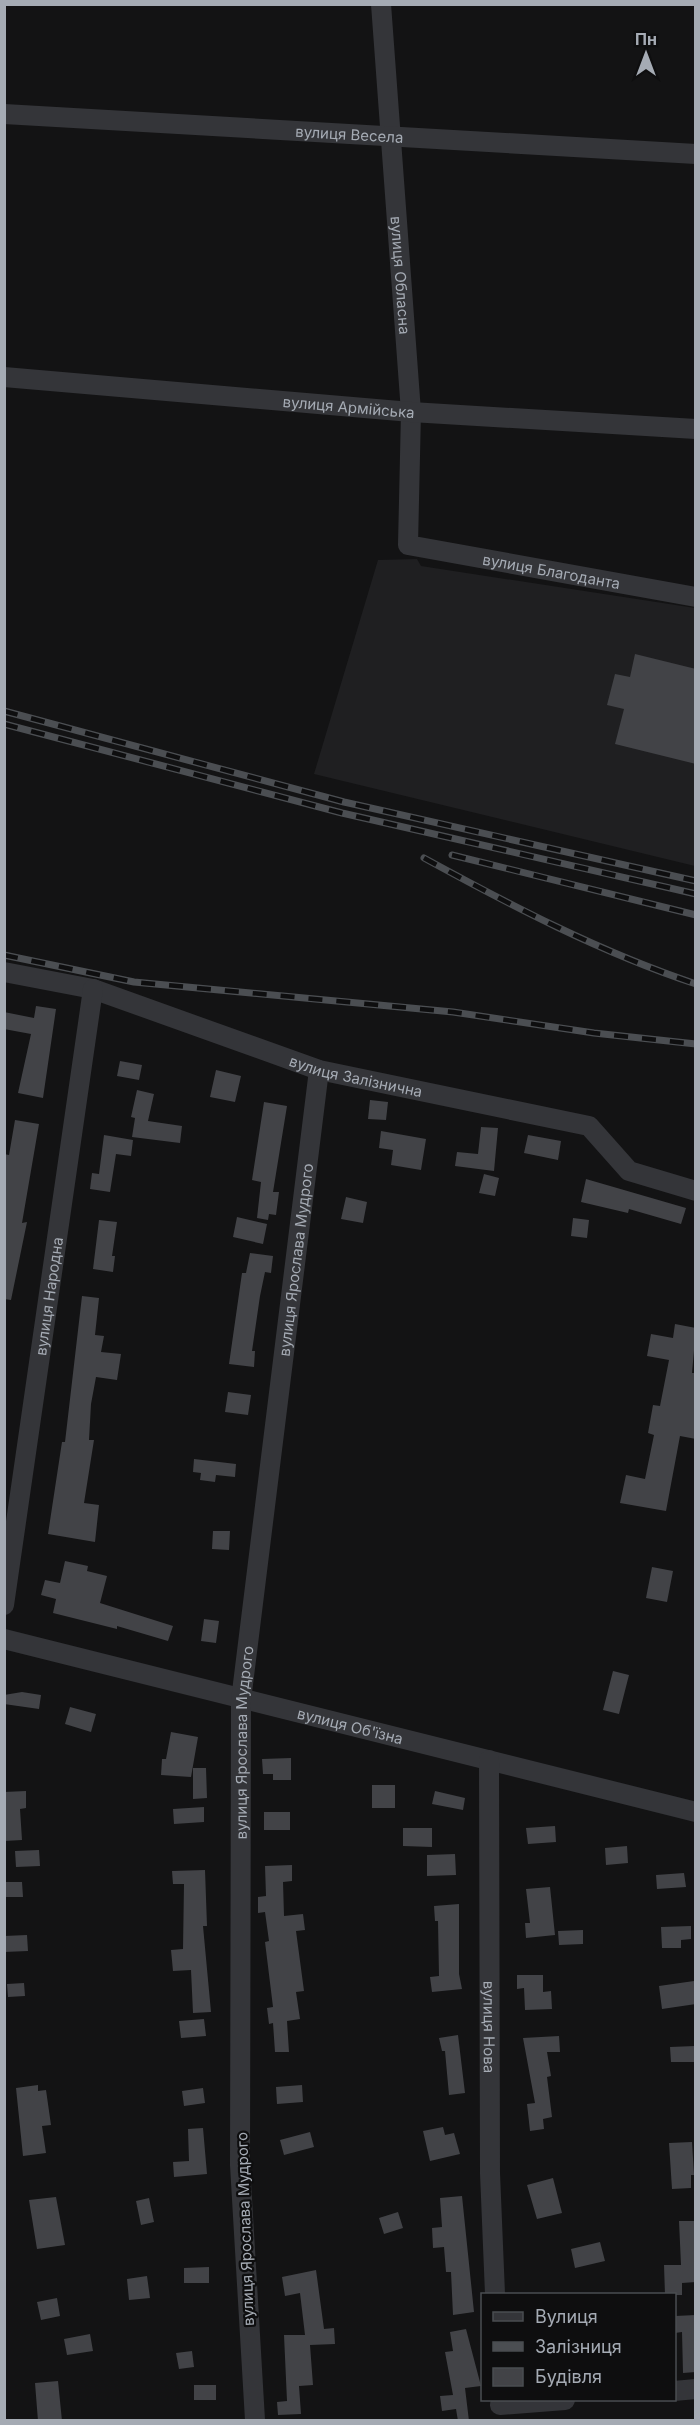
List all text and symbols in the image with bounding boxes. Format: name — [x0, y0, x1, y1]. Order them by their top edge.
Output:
north arrow — [616, 24, 676, 84]
text: Пн — [635, 29, 657, 49]
street label: вулиця Весела — [295, 121, 404, 147]
street label: вулиця Обласна — [387, 215, 415, 335]
street label: вулиця Армійська — [282, 392, 416, 422]
street label: вулиця Благоданта — [481, 549, 622, 593]
street label: вулиця Залізнична — [287, 1051, 424, 1101]
street label: вулиця Ярослава Мудрого — [274, 1162, 317, 1357]
street label: вулиця Народна — [31, 1236, 67, 1357]
street label: вулиця Ярослава Мудрого — [231, 1645, 257, 1840]
street label: вулиця Об'їзна — [295, 1703, 405, 1748]
street label: вулиця Нова — [480, 1981, 499, 2073]
street label: вулиця Ярослава Мудрого — [232, 2132, 258, 2326]
legend — [481, 2293, 676, 2401]
text: Вулиця — [535, 2306, 598, 2327]
text: Залізниця — [535, 2336, 622, 2357]
text: Будівля — [535, 2366, 602, 2387]

